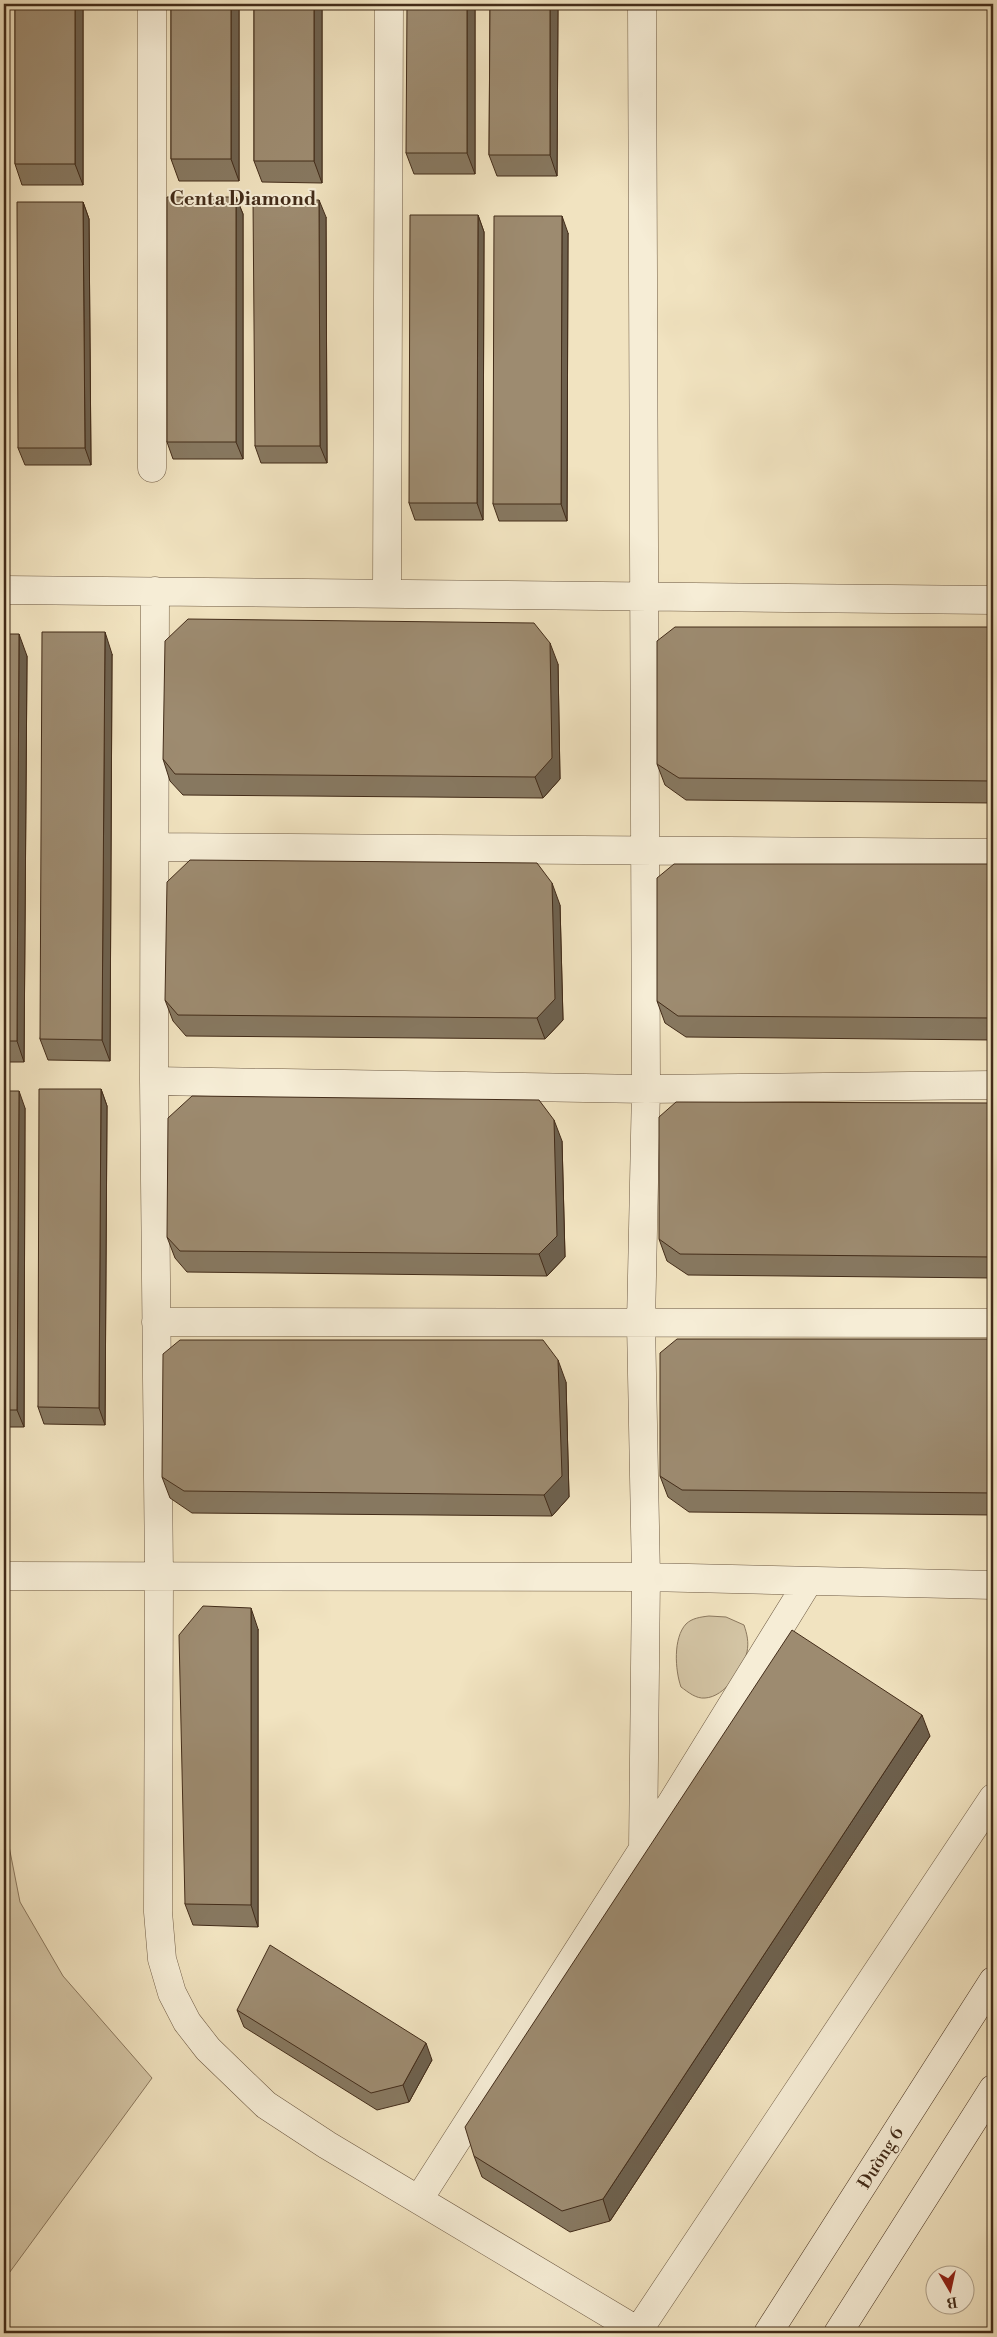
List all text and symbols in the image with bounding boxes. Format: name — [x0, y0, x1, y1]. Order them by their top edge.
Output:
district label: Centa Diamond — [170, 187, 317, 212]
street label: Đường 6 — [853, 2123, 909, 2193]
north arrow — [924, 2264, 974, 2314]
text: B — [945, 2292, 958, 2312]

